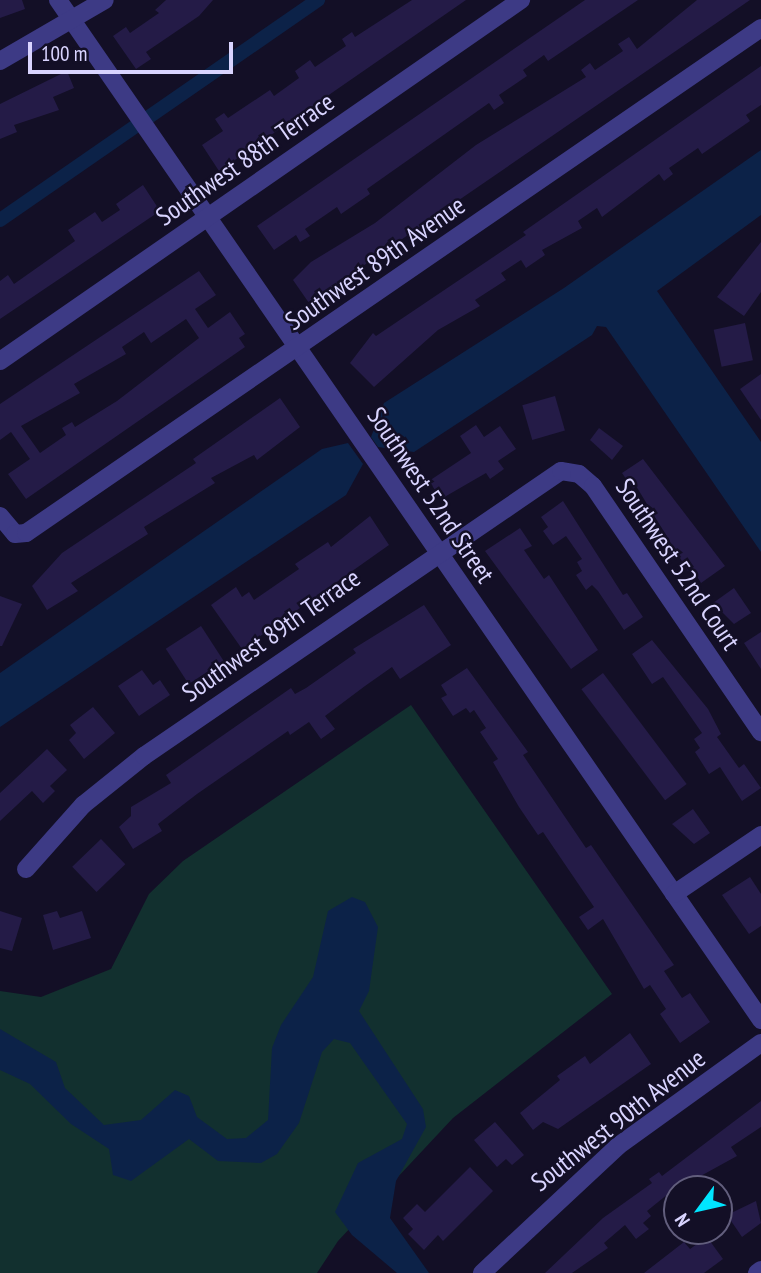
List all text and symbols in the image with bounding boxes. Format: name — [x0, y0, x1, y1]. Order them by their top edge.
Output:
scale bar — [32, 28, 236, 72]
text: 100 m — [41, 40, 87, 67]
street label: Southwest 88th Terrace — [150, 86, 340, 232]
street label: Southwest 89th Avenue — [279, 189, 471, 337]
street label: Southwest 52nd Street — [361, 401, 501, 589]
street label: Southwest 52nd Court — [609, 472, 747, 656]
street label: Southwest 89th Terrace — [176, 562, 366, 708]
street label: Southwest 90th Avenue — [525, 1042, 711, 1198]
north arrow — [663, 1175, 733, 1245]
text: N — [669, 1210, 695, 1231]

